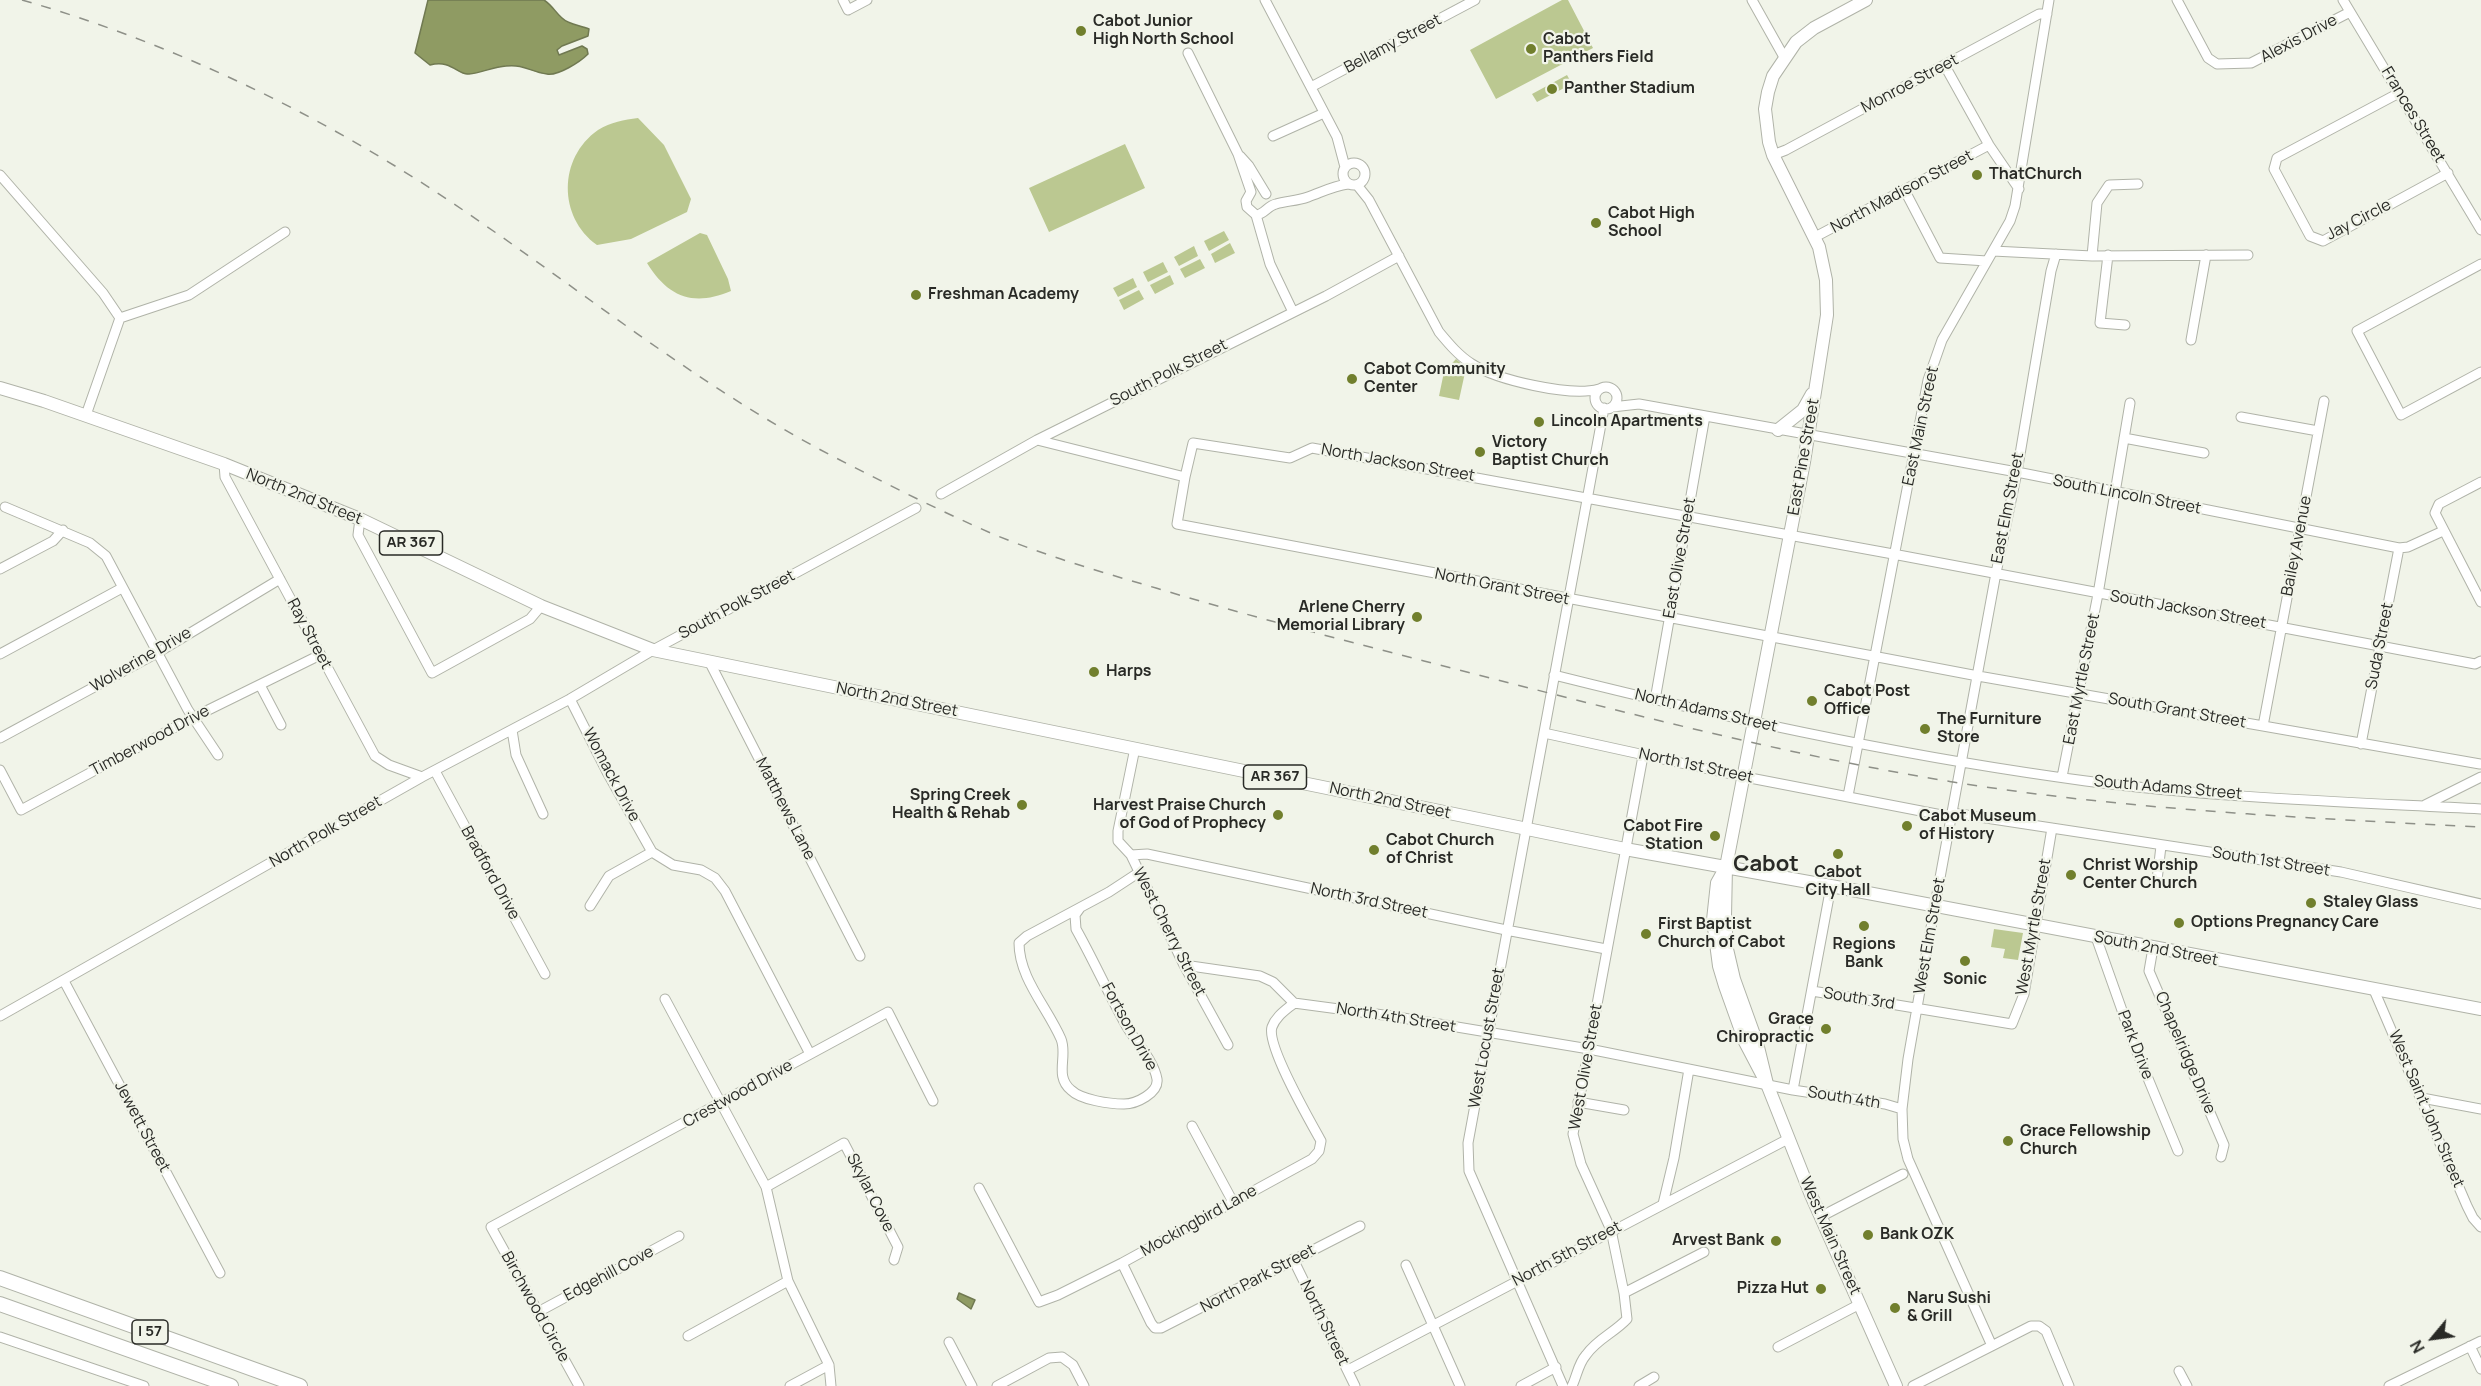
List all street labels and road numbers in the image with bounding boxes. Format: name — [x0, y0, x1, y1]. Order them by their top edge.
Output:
street label: Bellamy Street — [1341, 10, 1445, 78]
street label: Alexis Drive — [2257, 11, 2341, 67]
street label: Monroe Street — [1858, 50, 1962, 118]
street label: Frances Street — [2377, 64, 2449, 166]
street label: North Madison Street — [1828, 146, 1976, 238]
street label: Jay Circle — [2323, 196, 2395, 244]
street label: South Polk Street — [1107, 335, 1231, 411]
street label: East Main Street — [1899, 364, 1943, 488]
street label: East Pine Street — [1784, 397, 1824, 517]
street label: North Jackson Street — [1320, 440, 1476, 486]
street label: East Elm Street — [1988, 451, 2028, 565]
street label: North 2nd Street — [243, 465, 365, 529]
street label: South Lincoln Street — [2051, 471, 2203, 519]
street label: Bailey Avenue — [2278, 494, 2316, 598]
street label: East Olive Street — [1660, 496, 1700, 620]
road number: AR 367 — [380, 531, 442, 555]
street label: North Grant Street — [1433, 565, 1571, 609]
street label: South Polk Street — [676, 566, 798, 644]
street label: South Jackson Street — [2108, 587, 2268, 633]
street label: Ray Street — [282, 595, 336, 673]
street label: Suda Street — [2362, 601, 2398, 691]
street label: East Myrtle Street — [2060, 612, 2104, 746]
street label: Wolverine Drive — [87, 623, 195, 697]
street label: North 2nd Street — [835, 679, 959, 721]
street label: North Adams Street — [1633, 685, 1779, 737]
street label: South Grant Street — [2107, 689, 2247, 733]
street label: Timberwood Drive — [87, 701, 213, 781]
street label: Womack Drive — [578, 725, 644, 825]
street label: North 1st Street — [1637, 744, 1755, 788]
street label: Matthews Lane — [751, 755, 819, 863]
road number: AR 367 — [1244, 765, 1306, 789]
street label: South Adams Street — [2093, 772, 2243, 804]
street label: North 2nd Street — [1328, 779, 1452, 823]
street label: North Polk Street — [267, 792, 385, 872]
street label: Bradford Drive — [456, 823, 524, 923]
street label: South 1st Street — [2211, 843, 2331, 881]
street label: West Myrtle Street — [2013, 857, 2055, 997]
street label: West Cherry Street — [1128, 864, 1210, 1000]
street label: West Elm Street — [1910, 876, 1950, 996]
street label: North 3rd Street — [1309, 879, 1429, 923]
street label: South 2nd Street — [2092, 928, 2220, 970]
street label: West Locust Street — [1465, 966, 1509, 1110]
street label: Fortson Drive — [1097, 980, 1161, 1074]
street label: South 3rd — [1822, 984, 1896, 1014]
street label: Chapelridge Drive — [2151, 989, 2219, 1117]
street label: North 4th Street — [1335, 999, 1457, 1037]
street label: West Olive Street — [1565, 1002, 1607, 1132]
street label: Park Drive — [2113, 1008, 2157, 1082]
street label: West Saint John Street — [2384, 1027, 2468, 1191]
street label: Crestwood Drive — [680, 1056, 796, 1132]
street label: Jewett Street — [110, 1078, 174, 1176]
street label: South 4th — [1806, 1083, 1882, 1113]
street label: Skylar Cove — [842, 1151, 898, 1235]
street label: West Main Street — [1795, 1174, 1865, 1298]
street label: Mockingbird Lane — [1138, 1181, 1260, 1261]
street label: North 5th Street — [1509, 1217, 1625, 1291]
street label: North Park Street — [1197, 1241, 1319, 1317]
street label: Edgehill Cove — [561, 1242, 657, 1306]
street label: Birchwood Circle — [497, 1248, 573, 1366]
street label: North Street — [1295, 1277, 1353, 1369]
road number: I 57 — [132, 1320, 168, 1344]

